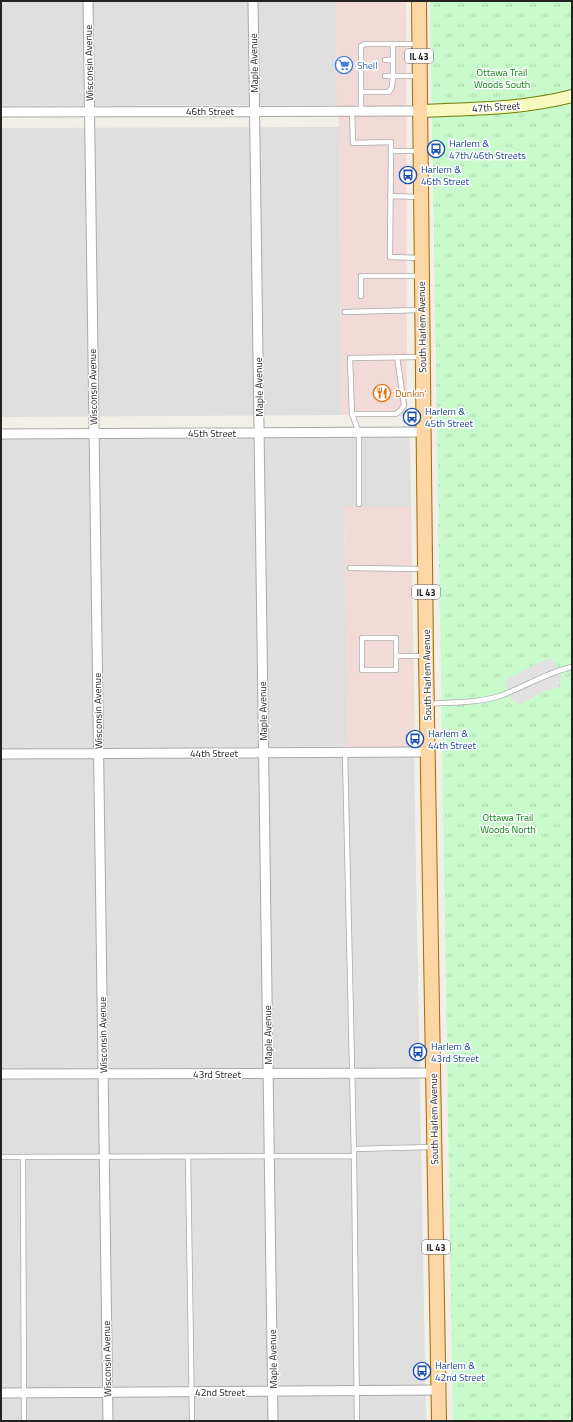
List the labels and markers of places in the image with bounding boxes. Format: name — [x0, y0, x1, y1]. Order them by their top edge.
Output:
supermarket icon: Shell — [334, 55, 354, 75]
place label: Shell — [357, 58, 377, 73]
place label: Harlem & 47th/46th Streets — [449, 136, 526, 163]
bus stop icon: Harlem & 47th/46th Streets — [426, 139, 446, 159]
place label: Harlem & 46th Street — [421, 162, 470, 189]
bus stop icon: Harlem & 46th Street — [398, 165, 418, 185]
restaurant icon: Dunkin' — [372, 383, 392, 403]
place label: Dunkin' — [395, 386, 426, 401]
place label: Harlem & 45th Street — [425, 404, 474, 431]
bus stop icon: Harlem & 45th Street — [402, 407, 422, 427]
place label: Harlem & 44th Street — [428, 726, 477, 753]
bus stop icon: Harlem & 44th Street — [405, 729, 425, 749]
place label: Harlem & 43rd Street — [431, 1039, 479, 1066]
bus stop icon: Harlem & 43rd Street — [408, 1042, 428, 1062]
place label: Harlem & 42nd Street — [435, 1358, 485, 1385]
bus stop icon: Harlem & 42nd Street — [412, 1361, 432, 1381]

